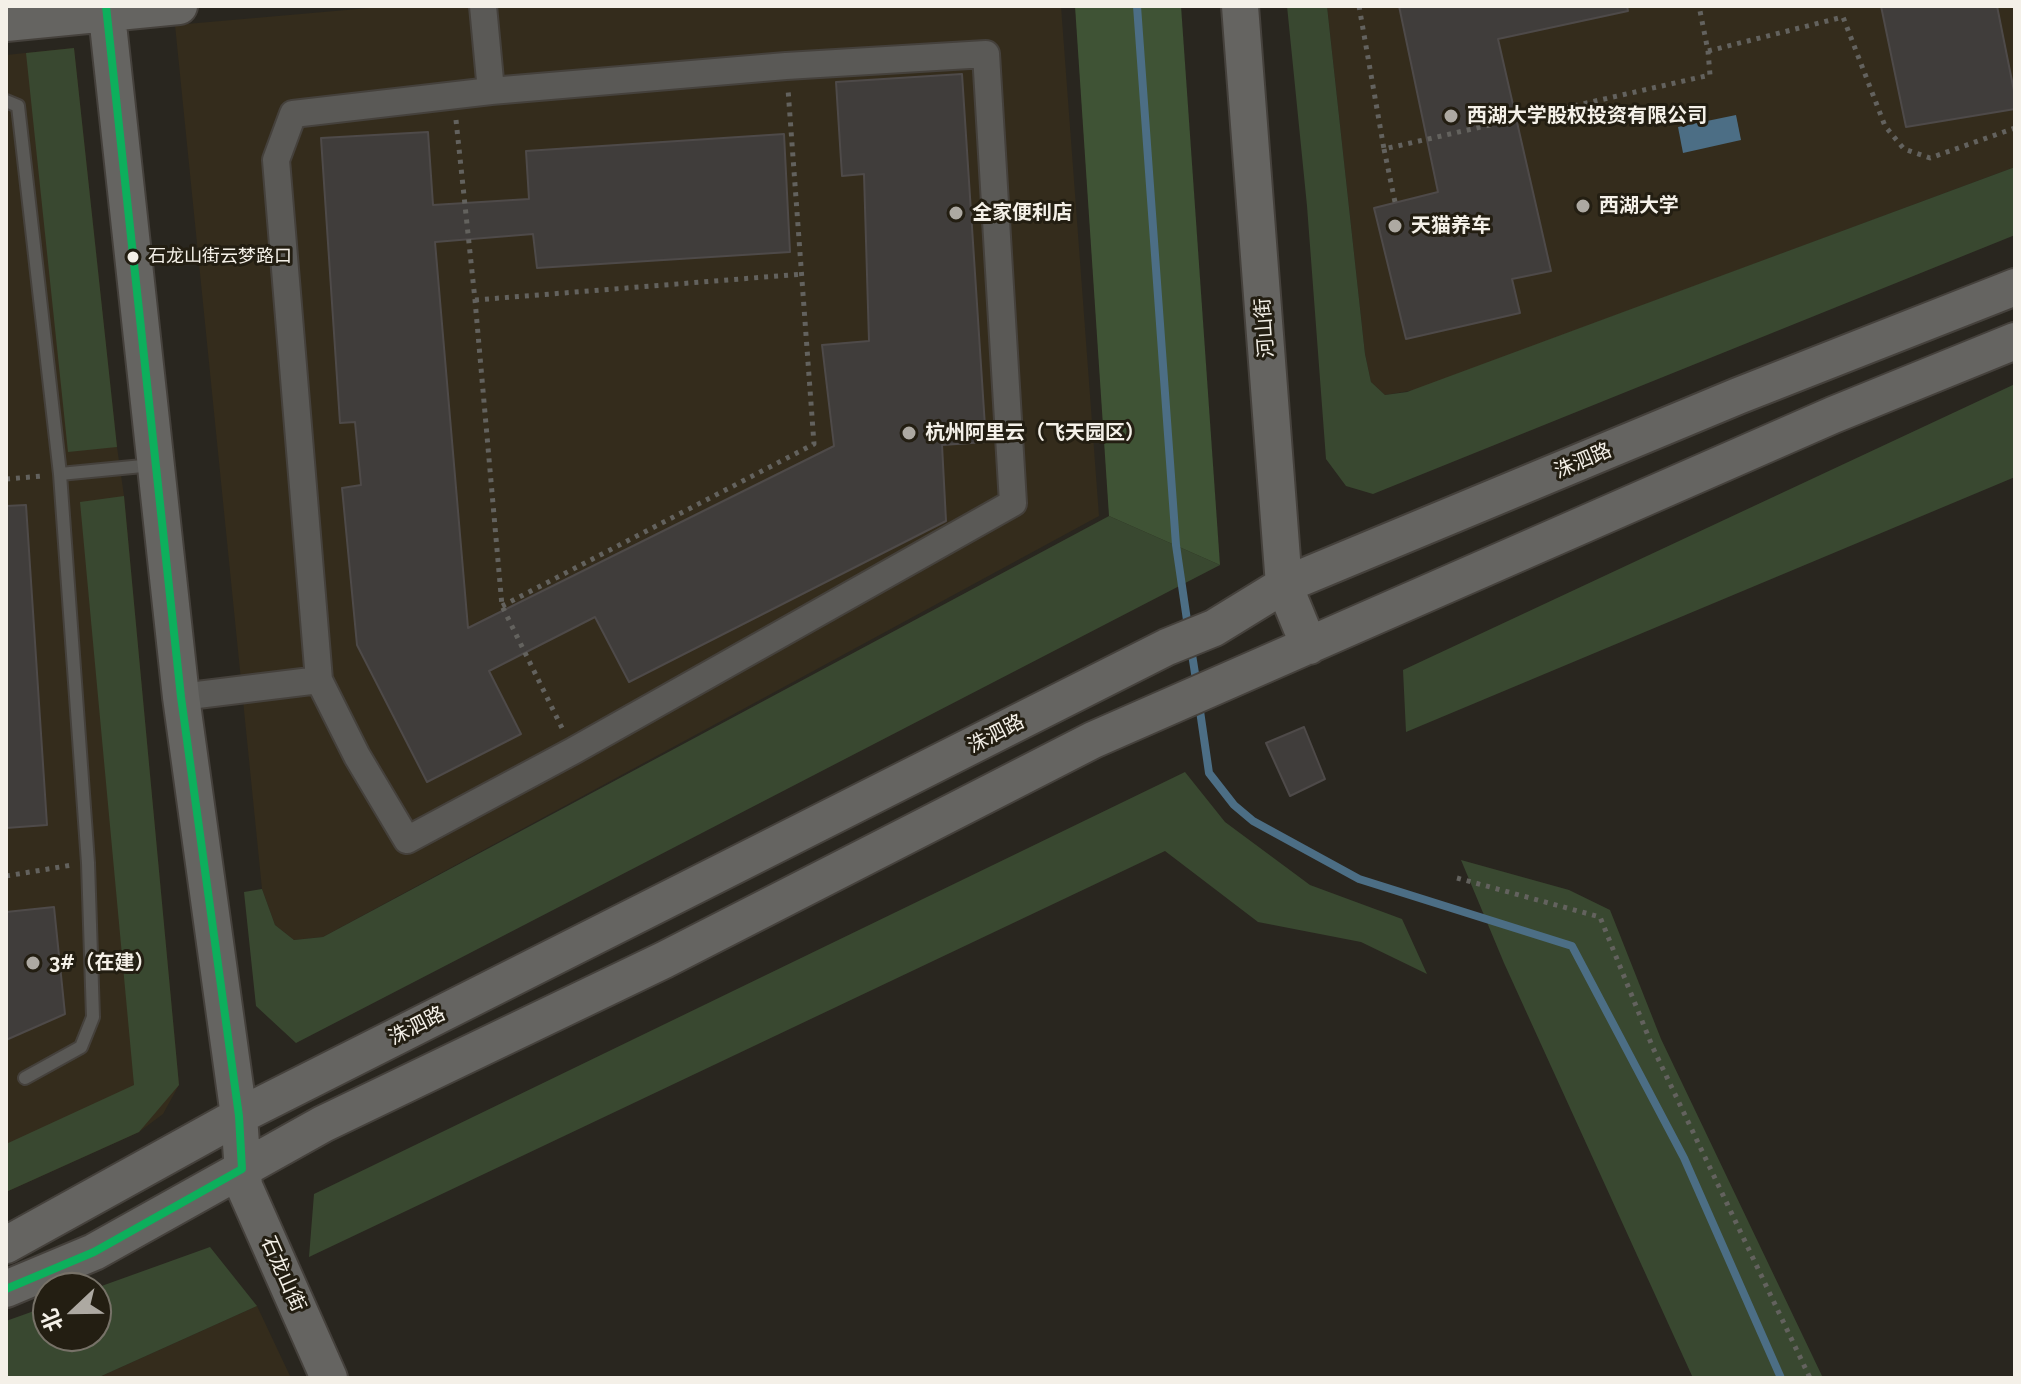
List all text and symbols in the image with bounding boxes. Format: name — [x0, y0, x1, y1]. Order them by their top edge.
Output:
place label: 西湖大学股权投资有限公司 — [1467, 104, 1707, 128]
marker: 西湖大学股权投资有限公司 — [1442, 107, 1460, 125]
place label: 西湖大学 — [1599, 194, 1679, 218]
marker: 西湖大学 — [1574, 197, 1592, 215]
place label: 全家便利店 — [972, 201, 1072, 225]
marker: 全家便利店 — [947, 204, 965, 222]
place label: 天猫养车 — [1411, 214, 1491, 238]
marker: 天猫养车 — [1386, 217, 1404, 235]
place label: 石龙山街云梦路口 — [148, 246, 292, 268]
marker: 石龙山街云梦路口 — [125, 249, 141, 265]
street label: 河山街 — [1251, 297, 1279, 359]
place label: 杭州阿里云（飞天园区） — [925, 421, 1145, 445]
marker: 杭州阿里云（飞天园区） — [900, 424, 918, 442]
street label: 洙泗路 — [1551, 438, 1615, 484]
street label: 洙泗路 — [964, 710, 1028, 758]
place label: 3#（在建） — [49, 951, 155, 975]
marker: 3#（在建） — [24, 954, 42, 972]
street label: 洙泗路 — [385, 1002, 449, 1050]
street label: 石龙山街 — [256, 1233, 310, 1315]
north arrow — [32, 1272, 112, 1352]
text: 北 — [35, 1305, 68, 1335]

